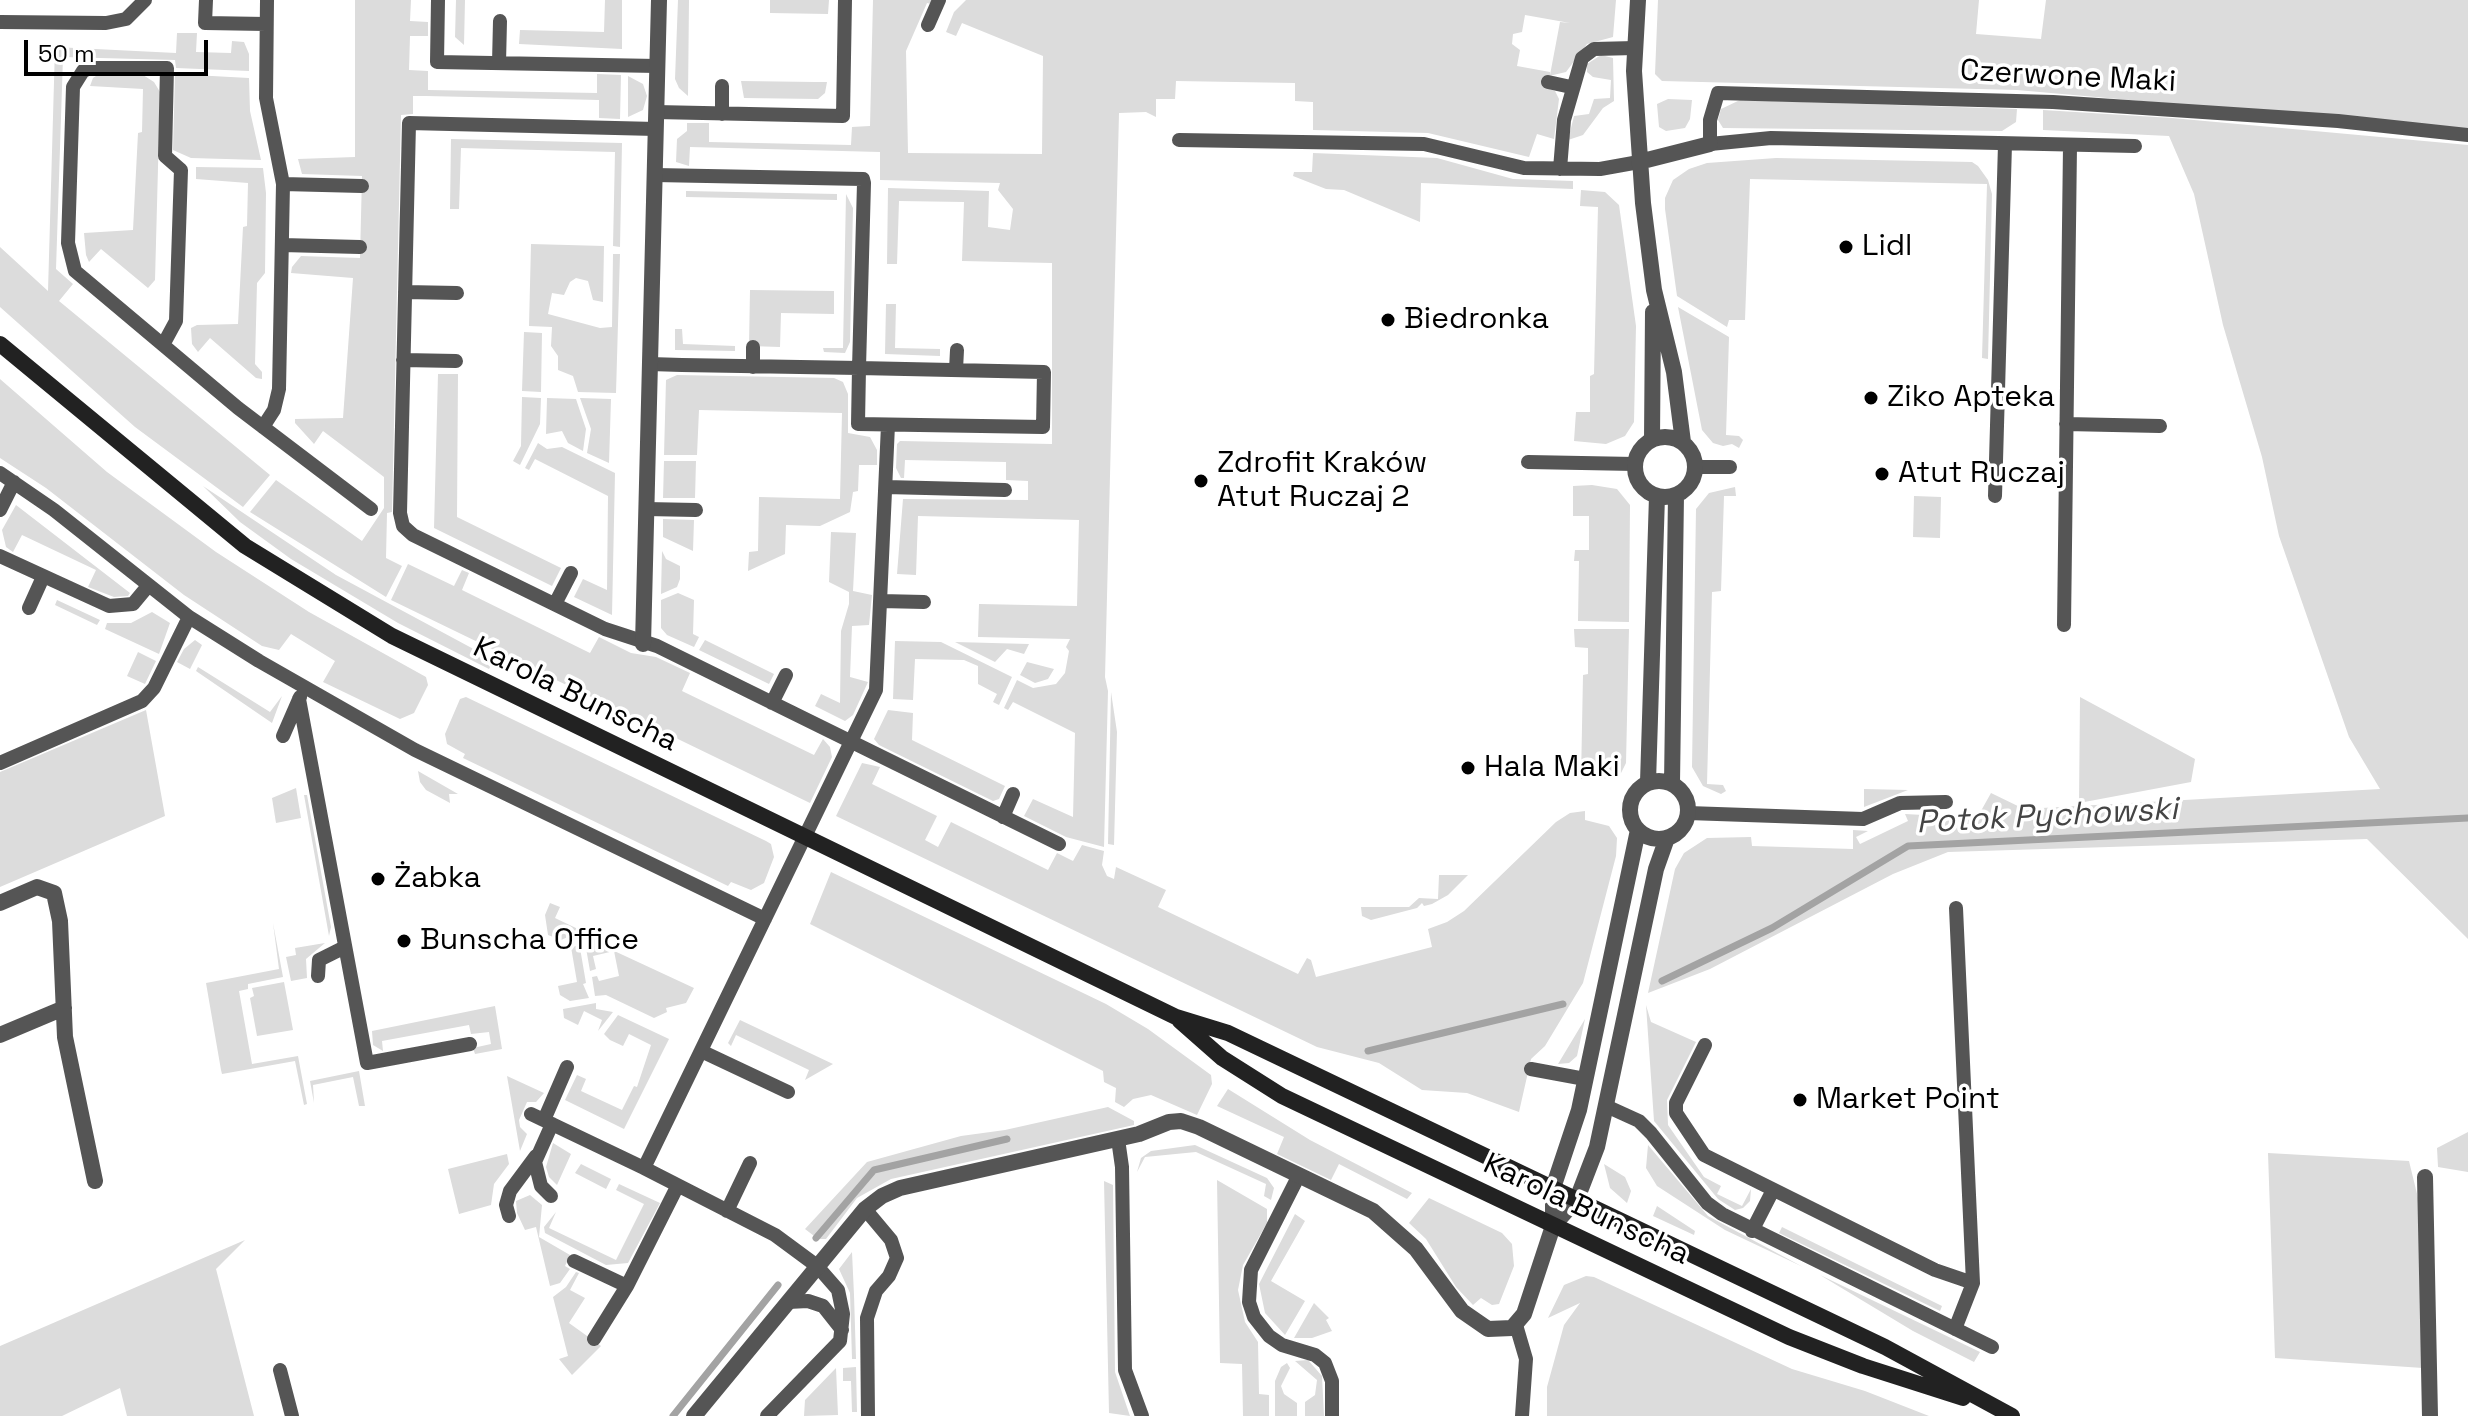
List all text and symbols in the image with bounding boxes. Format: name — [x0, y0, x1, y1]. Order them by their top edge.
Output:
scale bar — [28, 24, 212, 74]
text: 50 m — [38, 38, 95, 69]
street label: Czerwone Maki — [1959, 53, 2177, 101]
place label: Lidl — [1862, 229, 1912, 265]
marker: Lidl — [1837, 238, 1855, 256]
place label: Biedronka — [1404, 302, 1549, 338]
marker: Biedronka — [1379, 311, 1397, 329]
place label: Ziko Apteka — [1887, 380, 2055, 416]
marker: Ziko Apteka — [1862, 389, 1880, 407]
place label: Zdrofit Kraków Atut Ruczaj 2 — [1217, 446, 1427, 516]
place label: Atut Ruczaj — [1898, 456, 2065, 492]
marker: Atut Ruczaj — [1873, 465, 1891, 483]
marker: Zdrofit Kraków Atut Ruczaj 2 — [1192, 472, 1210, 490]
street label: Karola Bunscha — [467, 630, 683, 760]
place label: Hala Maki — [1484, 750, 1620, 786]
marker: Hala Maki — [1459, 759, 1477, 777]
water label: Potok Pychowski — [1915, 791, 2179, 843]
place label: Żabka — [394, 861, 481, 897]
marker: Żabka — [369, 870, 387, 888]
place label: Bunscha Office — [420, 923, 639, 959]
marker: Bunscha Office — [395, 932, 413, 950]
place label: Market Point — [1816, 1082, 2000, 1118]
marker: Market Point — [1791, 1091, 1809, 1109]
street label: Karola Bunscha — [1477, 1147, 1695, 1273]

